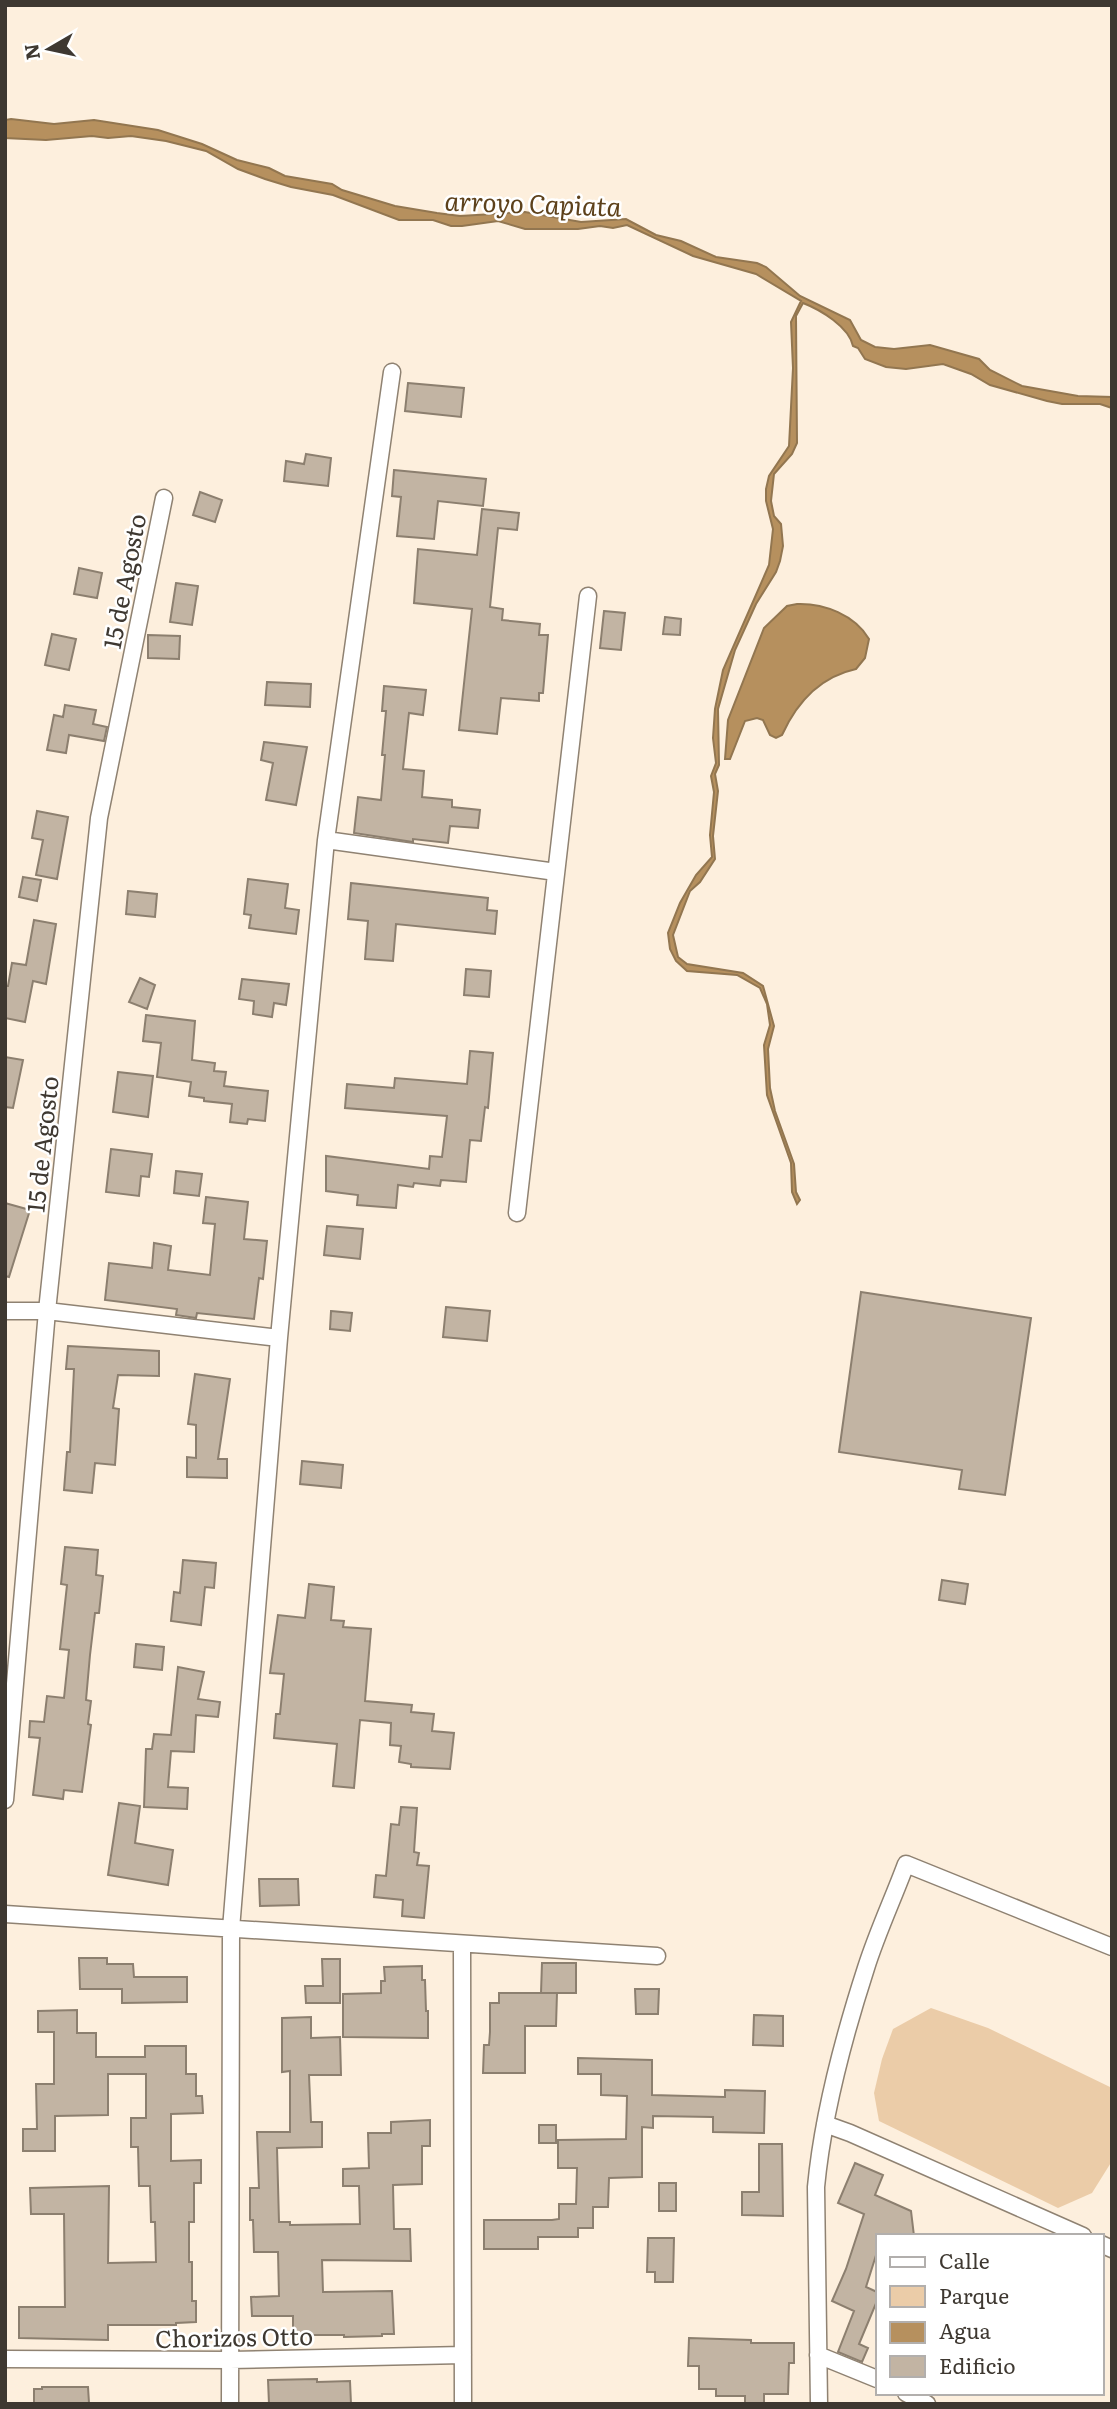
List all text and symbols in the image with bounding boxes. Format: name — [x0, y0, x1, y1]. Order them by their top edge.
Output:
north arrow — [14, 14, 84, 84]
text: N — [16, 42, 46, 62]
water label: arroyo Capiata — [444, 179, 622, 225]
street label: 15 de Agosto — [93, 510, 153, 652]
street label: 15 de Agosto — [16, 1074, 66, 1214]
legend — [876, 2234, 1103, 2395]
text: Calle — [939, 2244, 990, 2275]
text: Parque — [939, 2279, 1009, 2310]
text: Agua — [939, 2314, 991, 2345]
street label: Chorizos Otto — [155, 2317, 313, 2355]
text: Edificio — [939, 2349, 1015, 2380]

